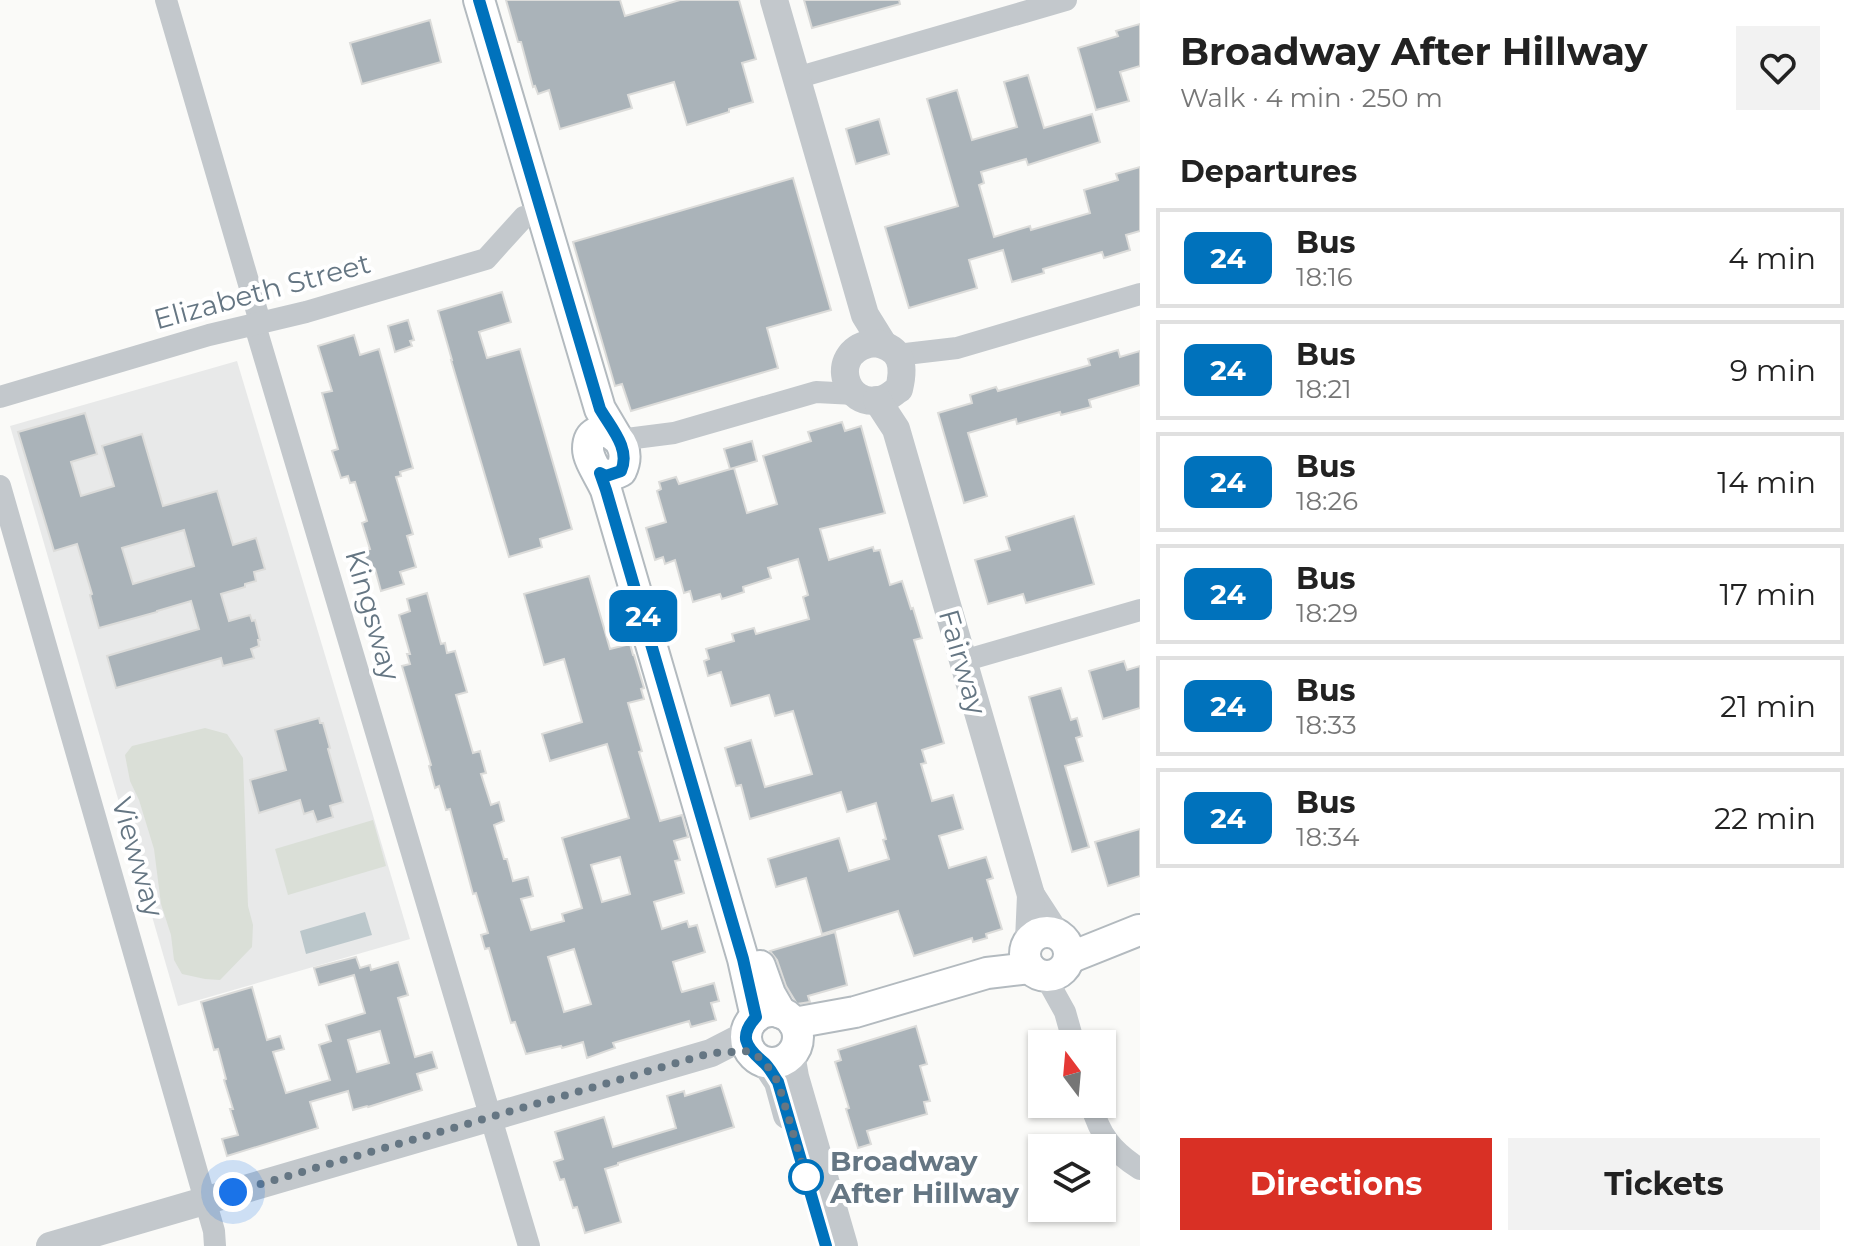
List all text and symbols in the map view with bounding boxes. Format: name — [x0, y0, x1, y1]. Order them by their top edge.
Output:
button: heart — [1736, 26, 1820, 110]
text: Broadway After Hillway — [1180, 28, 1647, 75]
text: Walk · 4 min · 250 m — [1180, 82, 1443, 114]
text: Departures — [1180, 153, 1357, 190]
text: Bus — [1296, 224, 1356, 261]
text: 4 min — [1728, 240, 1816, 277]
text: 24 — [1210, 241, 1246, 275]
street label: Elizabeth Street — [150, 246, 374, 336]
text: 18:16 — [1296, 261, 1353, 293]
text: Bus — [1296, 336, 1356, 373]
text: 9 min — [1730, 352, 1816, 389]
text: 24 — [1210, 353, 1246, 387]
text: 18:21 — [1296, 373, 1352, 405]
text: Bus — [1296, 448, 1356, 485]
text: 14 min — [1717, 464, 1816, 501]
text: 24 — [1210, 465, 1246, 499]
text: 18:26 — [1296, 485, 1358, 517]
street label: Kingsway — [338, 546, 408, 685]
text: Bus — [1296, 560, 1356, 597]
text: 17 min — [1719, 576, 1816, 613]
text: 24 — [1210, 577, 1246, 611]
line badge: 24 — [607, 590, 679, 642]
text: 18:29 — [1296, 597, 1358, 629]
text: 24 — [625, 599, 661, 633]
street label: Fairway — [932, 605, 994, 719]
text: Bus — [1296, 672, 1356, 709]
text: 21 min — [1720, 688, 1816, 725]
text: 24 — [1210, 689, 1246, 723]
text: 18:33 — [1296, 709, 1357, 741]
text: Bus — [1296, 784, 1356, 821]
street label: Viewway — [105, 793, 172, 922]
text: 22 min — [1714, 800, 1816, 837]
text: 24 — [1210, 801, 1246, 835]
text: 18:34 — [1296, 821, 1359, 853]
north arrow — [1028, 1030, 1116, 1118]
map controls — [1028, 1030, 1116, 1222]
button: layers — [1028, 1134, 1116, 1222]
button: Directions — [1180, 1138, 1492, 1230]
button: Tickets — [1508, 1138, 1820, 1230]
place label: Broadway After Hillway — [829, 1144, 1019, 1210]
marker: Broadway After Hillway — [789, 1160, 823, 1194]
your location — [213, 1172, 253, 1212]

